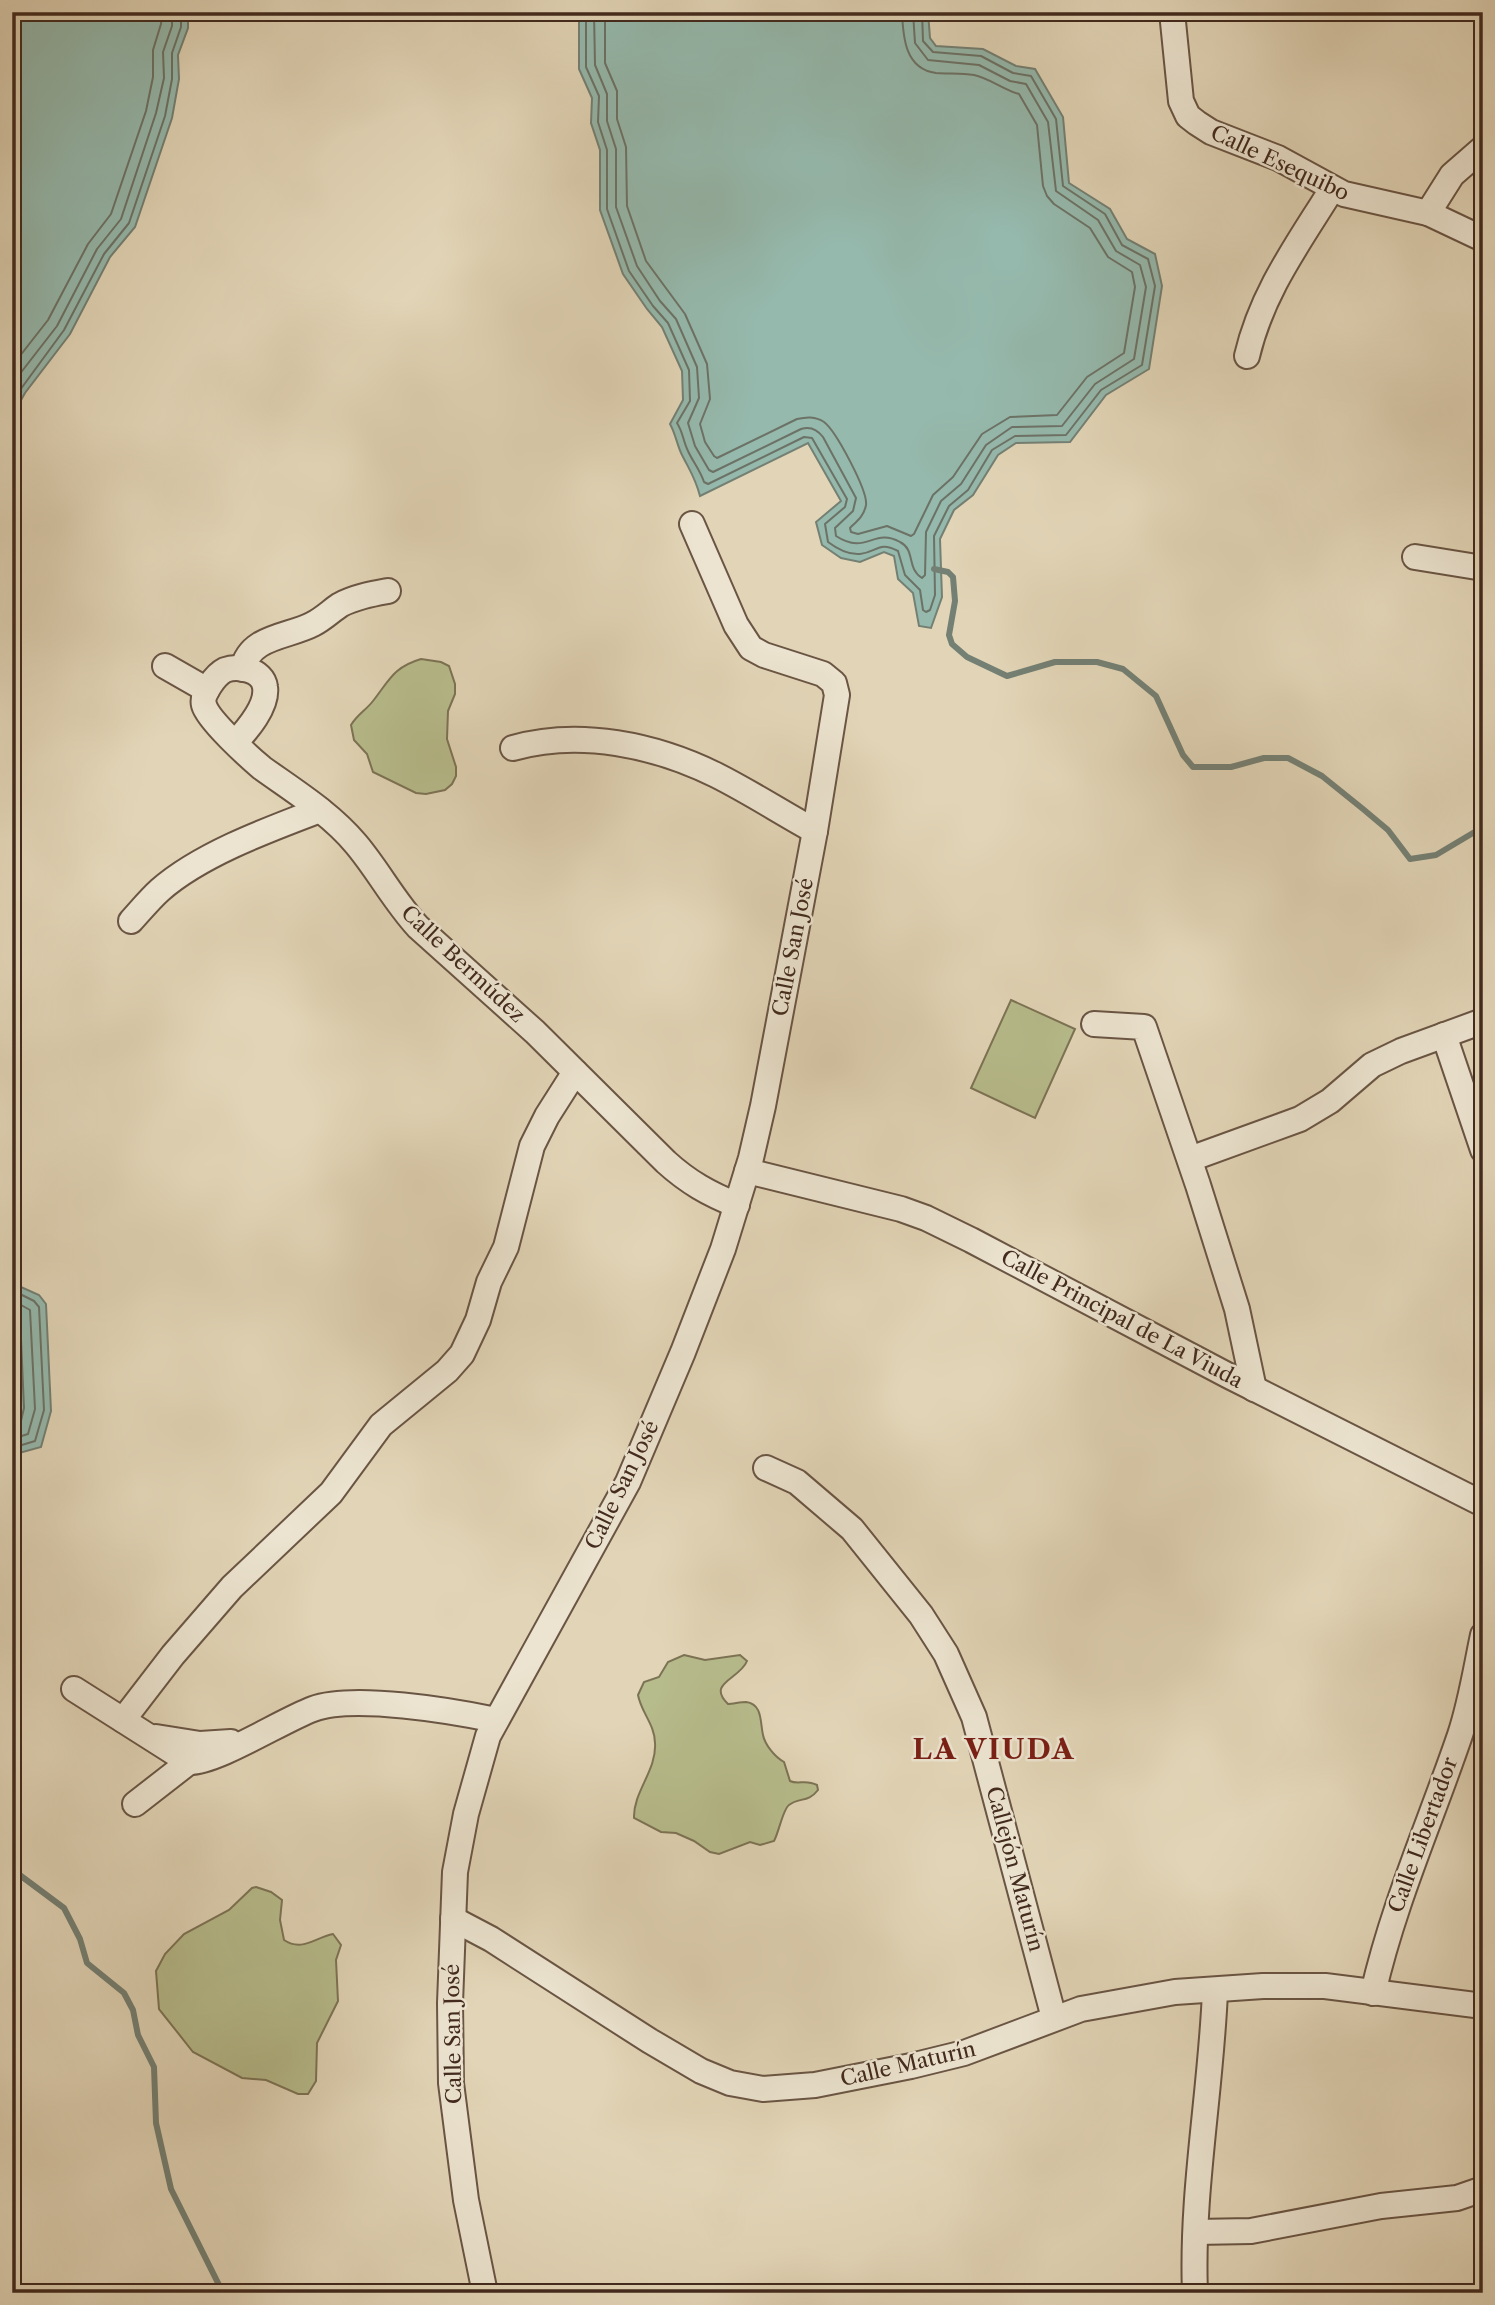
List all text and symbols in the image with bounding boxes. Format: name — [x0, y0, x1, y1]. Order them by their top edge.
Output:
street label: Calle Esequibo — [1207, 120, 1353, 206]
street label: Calle San José — [767, 876, 818, 1018]
street label: Calle Bermúdez — [396, 900, 530, 1027]
street label: Calle Principal de La Viuda — [997, 1244, 1248, 1394]
street label: Calle San José — [580, 1416, 664, 1553]
district label: LA VIUDA — [913, 1732, 1075, 1766]
street label: Calle Libertador — [1383, 1754, 1462, 1916]
street label: Callejón Maturín — [981, 1784, 1050, 1954]
street label: Calle San José — [439, 1964, 466, 2104]
street label: Calle Maturín — [838, 2036, 978, 2091]

